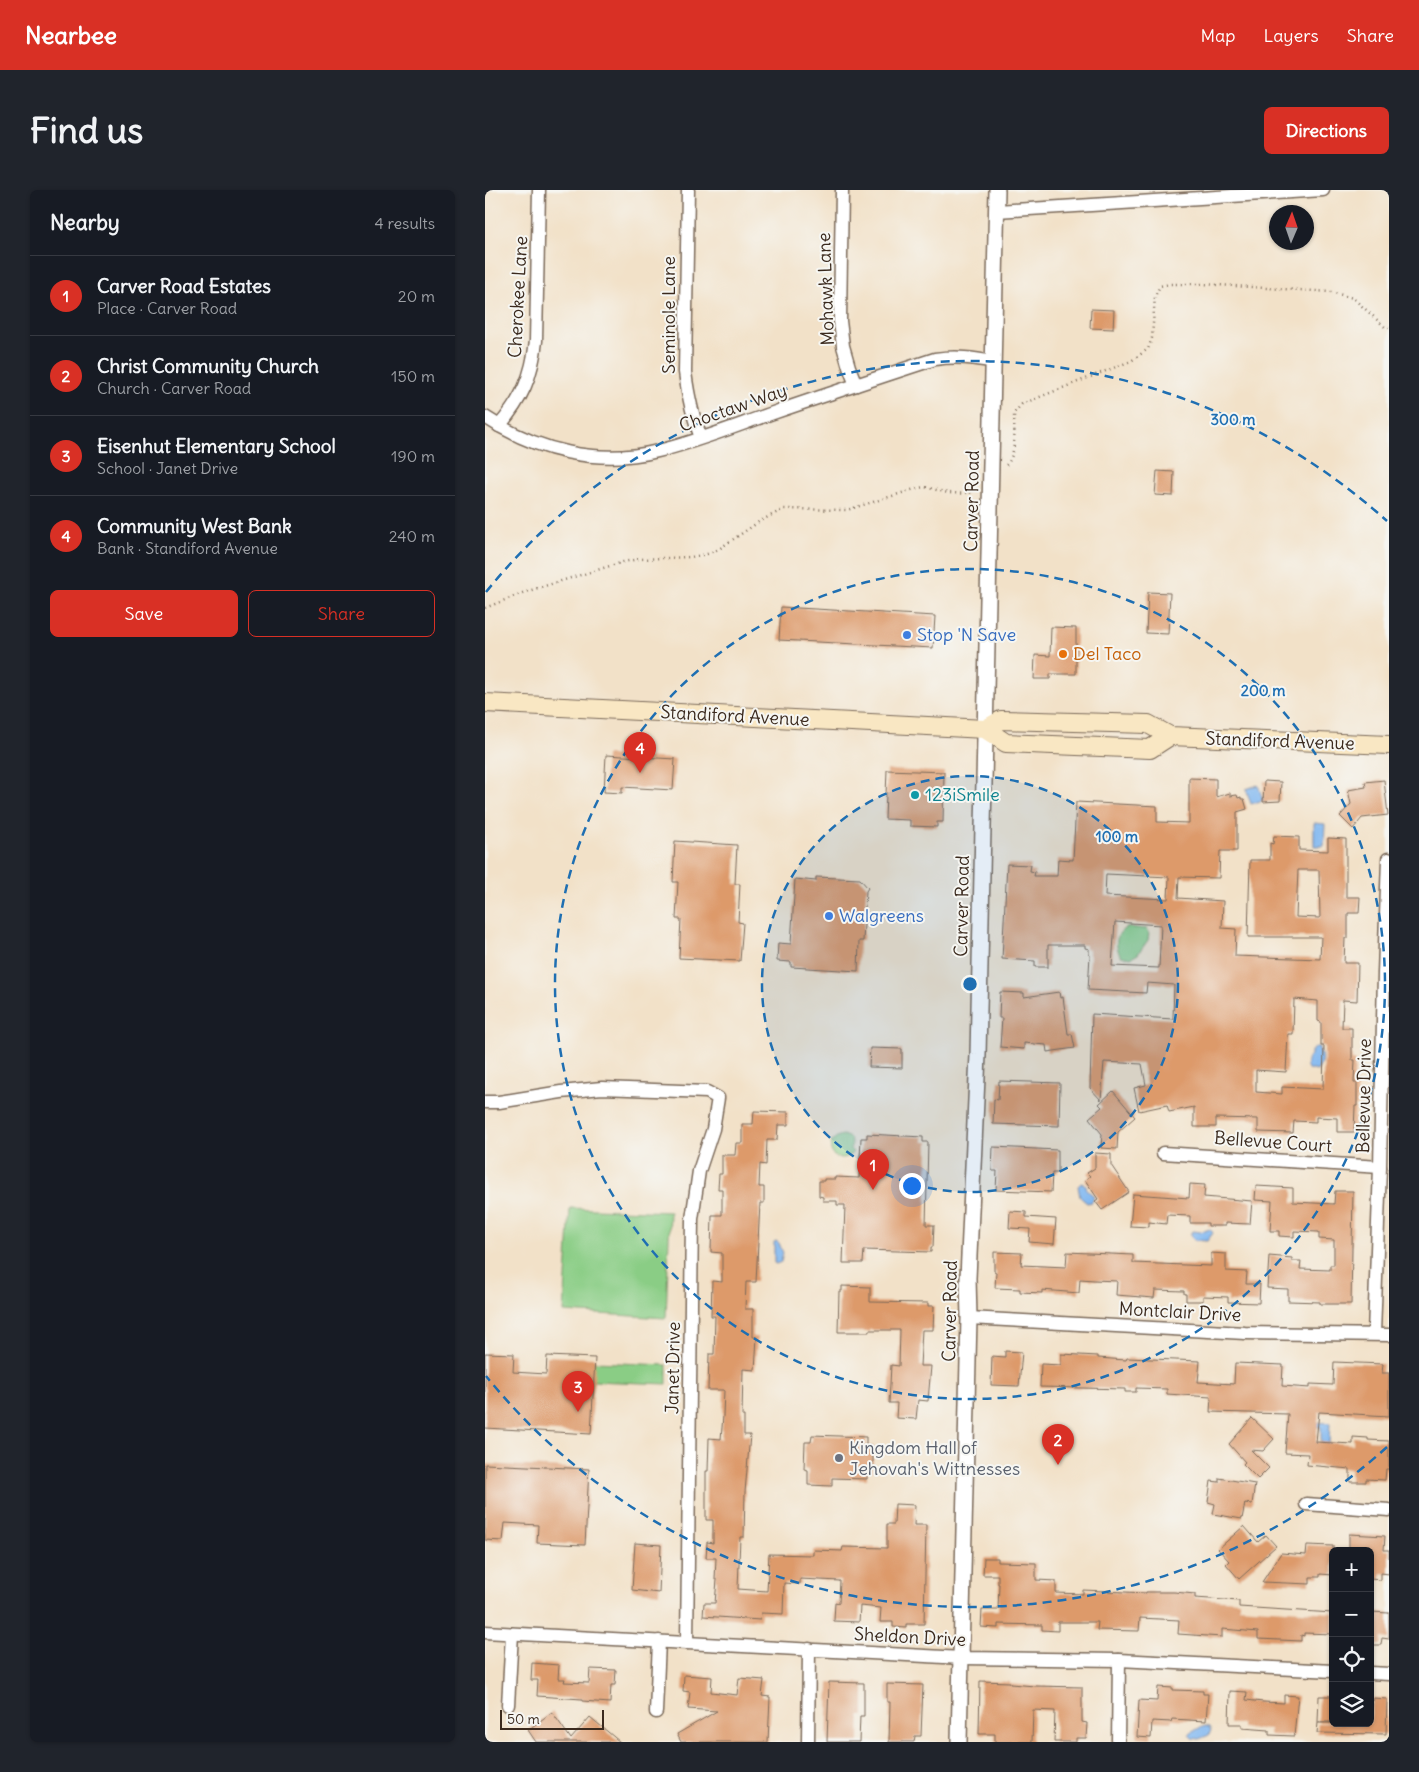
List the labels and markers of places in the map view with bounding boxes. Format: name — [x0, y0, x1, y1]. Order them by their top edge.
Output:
place label: Stop 'N Save — [917, 623, 1016, 646]
marker: Stop 'N Save — [901, 629, 913, 641]
place label: Del Taco — [1073, 642, 1141, 665]
marker: Del Taco — [1057, 648, 1069, 660]
pin: 4 — [624, 732, 656, 773]
place label: 123iSmile — [925, 783, 1000, 806]
marker: 123iSmile — [909, 789, 921, 801]
place label: Walgreens — [839, 904, 924, 927]
marker: Walgreens — [823, 910, 835, 922]
centre of rings — [961, 975, 979, 993]
pin: 1 — [857, 1149, 889, 1190]
pin: 3 — [562, 1371, 594, 1412]
pin: 2 — [1042, 1424, 1074, 1465]
place label: Kingdom Hall of Jehovah's Wittnesses — [849, 1436, 1020, 1480]
marker: Kingdom Hall of Jehovah's Wittnesses — [833, 1452, 845, 1464]

